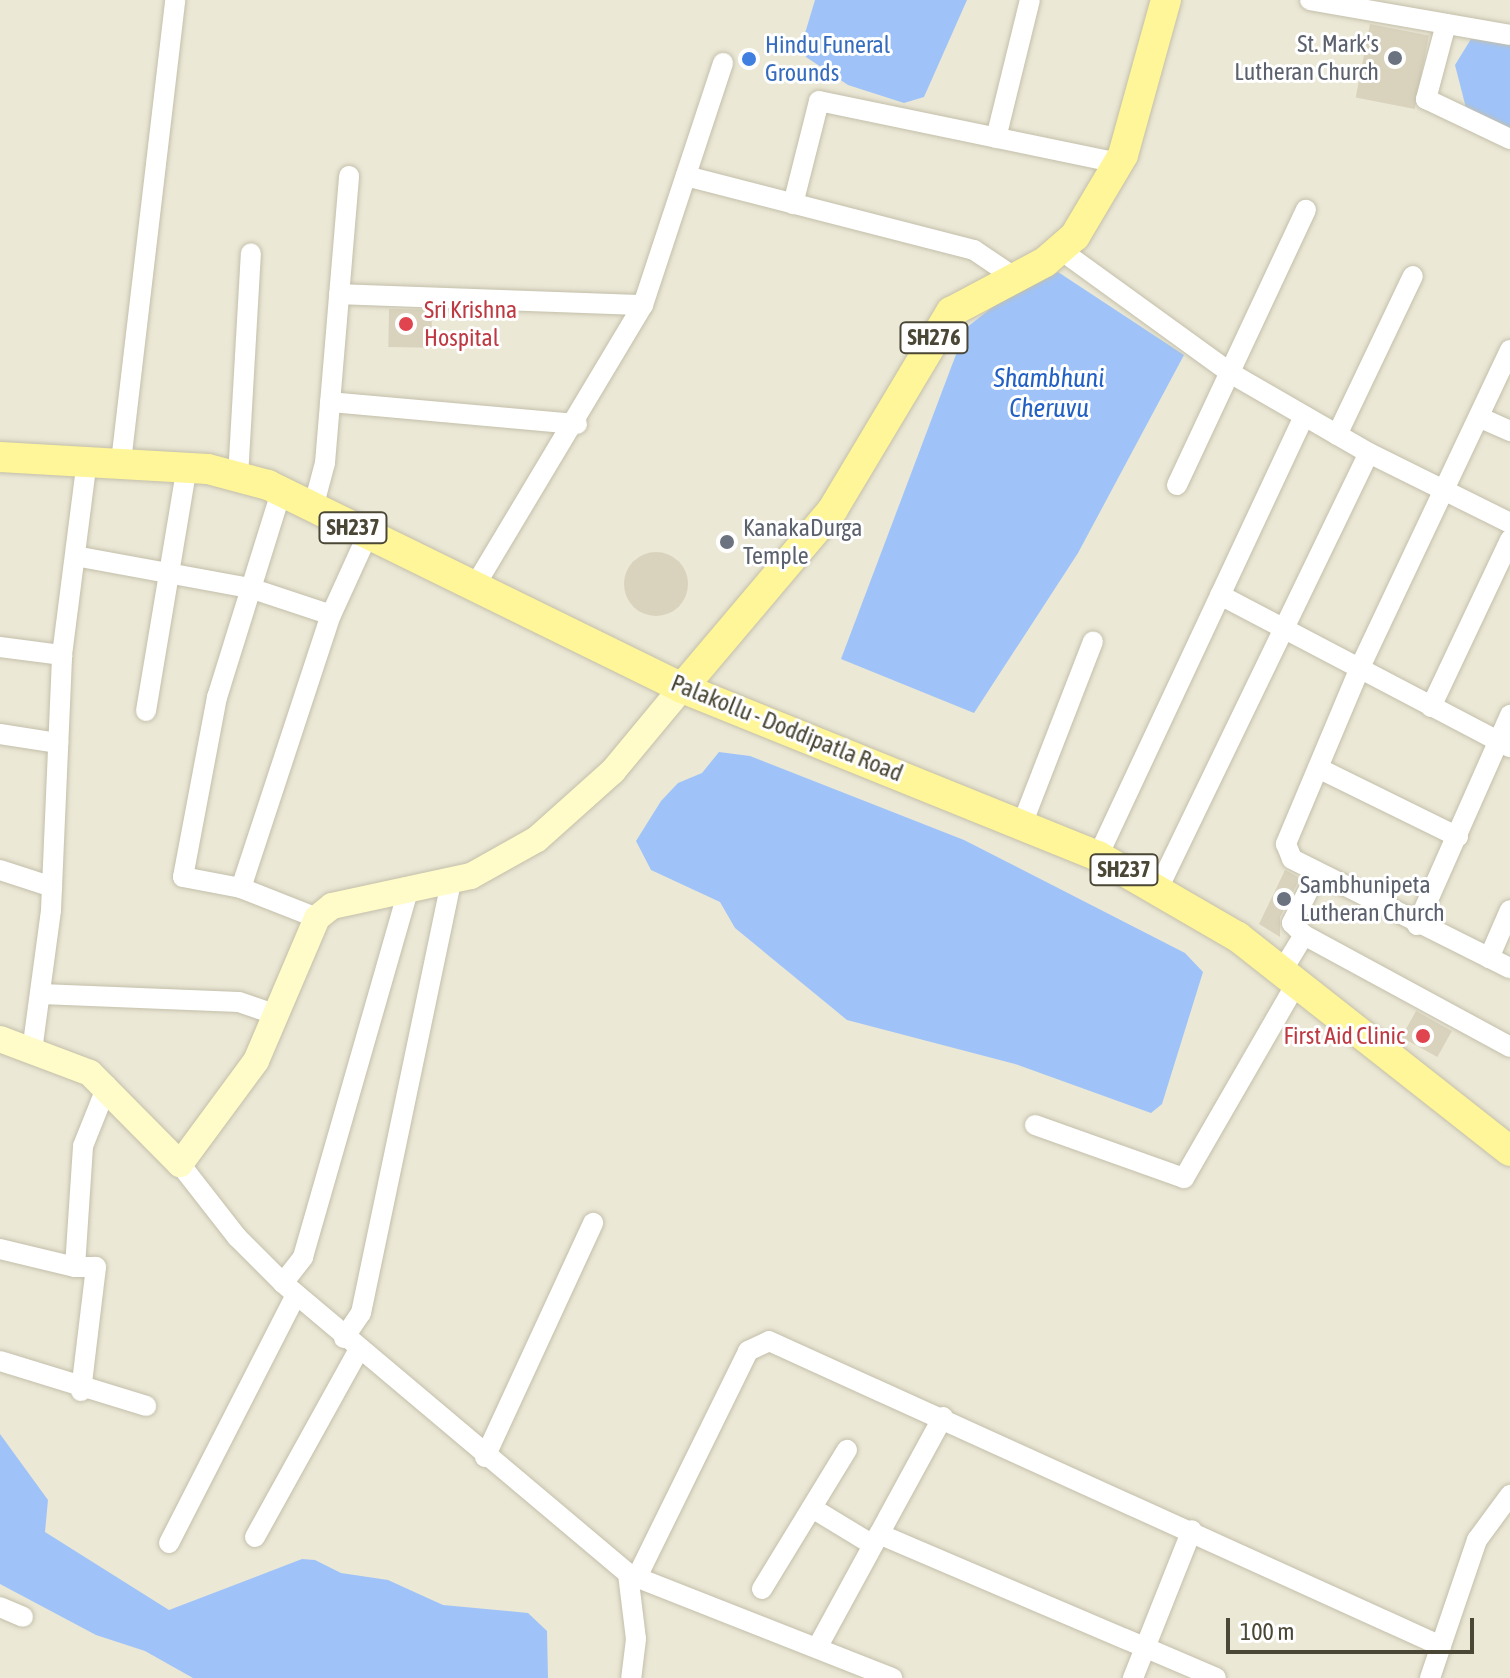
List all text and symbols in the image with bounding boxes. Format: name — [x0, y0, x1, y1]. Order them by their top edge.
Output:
place label: St. Mark's Lutheran Church — [1234, 30, 1379, 86]
place label: Hindu Funeral Grounds — [765, 31, 890, 87]
marker: St. Mark's Lutheran Church — [1386, 49, 1404, 67]
marker: Hindu Funeral Grounds — [740, 50, 758, 68]
place label: Sri Krishna Hospital — [424, 296, 517, 352]
marker: Sri Krishna Hospital — [395, 313, 417, 335]
road number: SH276 — [898, 320, 970, 356]
water label: Shambhuni Cheruvu — [994, 363, 1104, 424]
road number: SH237 — [317, 510, 389, 546]
place label: KanakaDurga Temple — [743, 514, 862, 570]
marker: KanakaDurga Temple — [718, 533, 736, 551]
street label: Palakollu - Doddipatla Road — [667, 668, 907, 788]
road number: SH237 — [1088, 852, 1160, 888]
place label: Sambhunipeta Lutheran Church — [1300, 871, 1445, 927]
marker: Sambhunipeta Lutheran Church — [1275, 890, 1293, 908]
place label: First Aid Clinic — [1283, 1022, 1405, 1050]
marker: First Aid Clinic — [1412, 1025, 1434, 1047]
scale bar — [1230, 1602, 1478, 1652]
text: 100 m — [1240, 1618, 1294, 1645]

